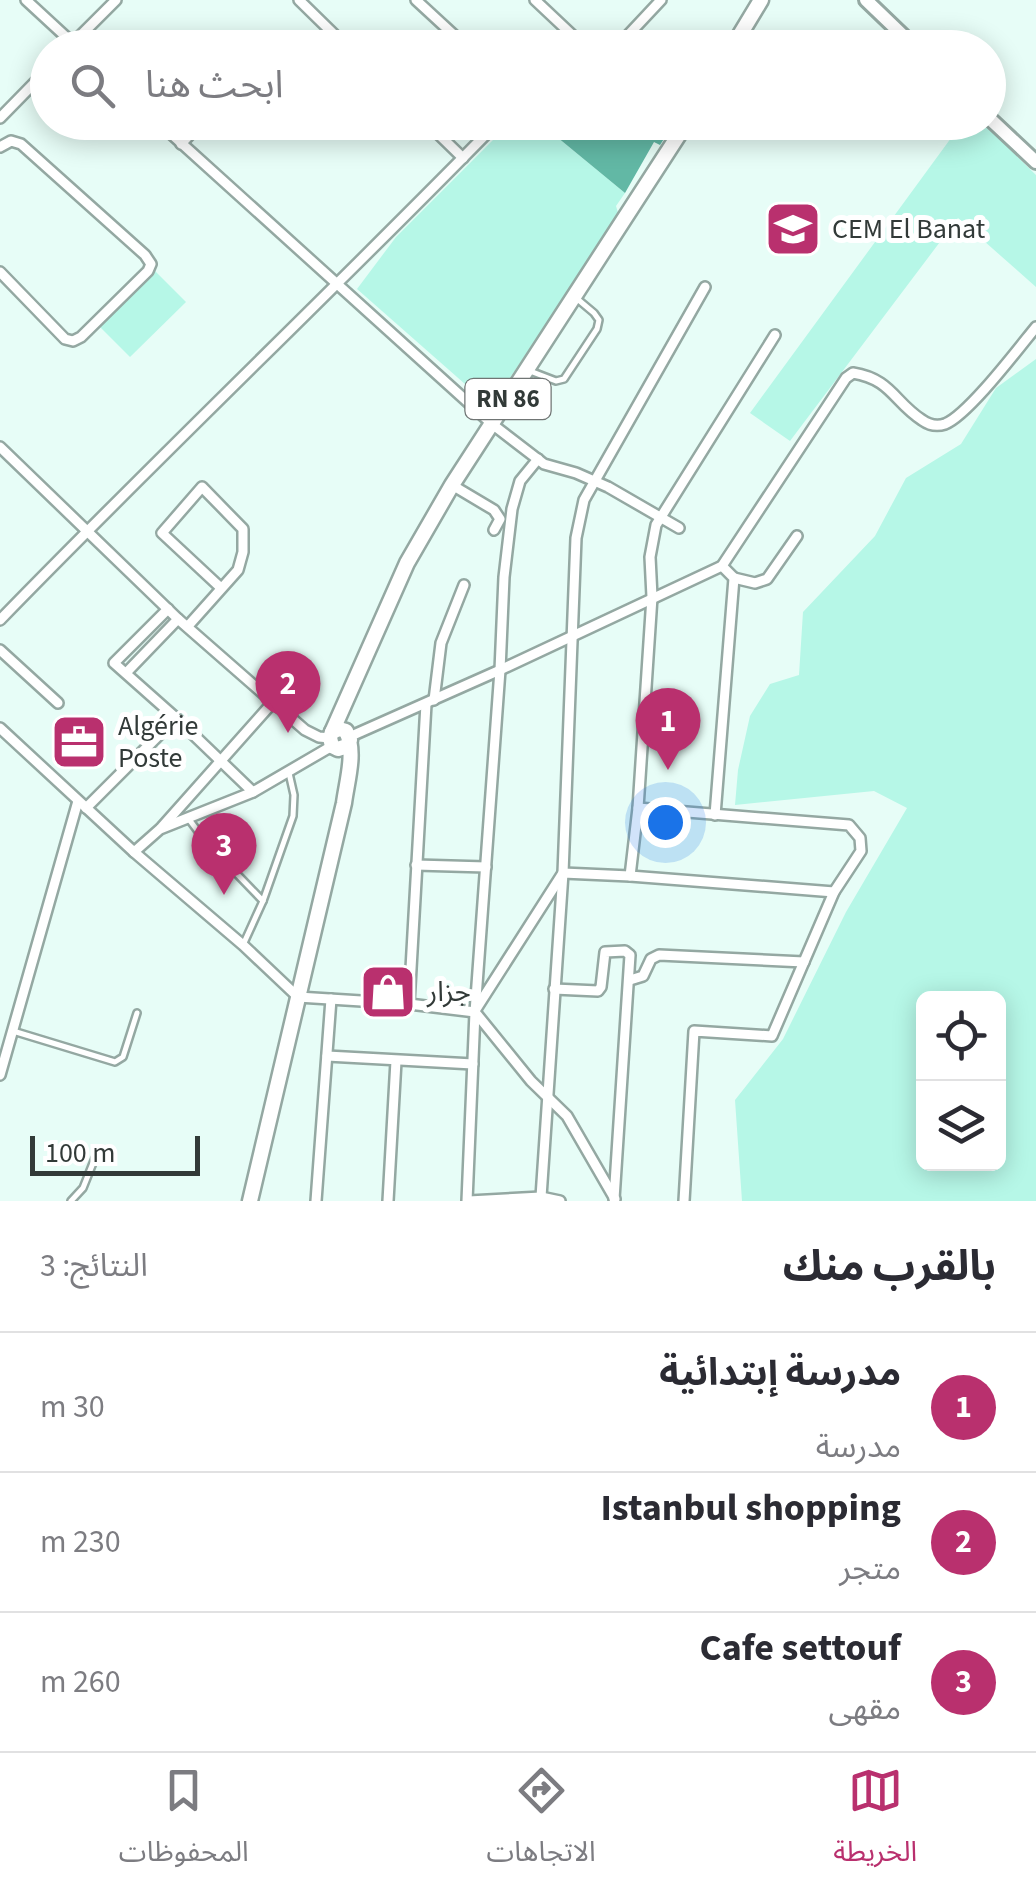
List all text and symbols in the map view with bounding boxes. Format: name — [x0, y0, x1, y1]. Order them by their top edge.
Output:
search box — [30, 30, 1006, 140]
icon: search — [65, 58, 120, 113]
text: ابحث هنا — [145, 58, 284, 112]
school or university icon: CEM El Banat — [763, 199, 823, 259]
place label: CEM El Banat — [832, 209, 986, 249]
road number: RN 86 — [466, 379, 550, 419]
pin: 2 — [256, 650, 320, 733]
pin: 1 — [636, 688, 700, 770]
place label: Algérie Poste — [118, 706, 198, 778]
office icon: Algérie Poste — [49, 712, 109, 772]
your location — [640, 797, 691, 848]
pin: 3 — [192, 812, 256, 895]
shop icon: جزار — [358, 962, 418, 1022]
place label: جزار — [426, 972, 471, 1012]
map controls — [916, 991, 1006, 1171]
button: locate — [916, 991, 1006, 1081]
button: layers — [916, 1081, 1006, 1171]
scale bar — [30, 1131, 200, 1176]
text: 100 m — [45, 1133, 116, 1173]
text: بالقرب منك — [783, 1237, 996, 1297]
text: النتائج: 3 — [40, 1243, 148, 1289]
text: مدرسة إبتدائية — [659, 1346, 901, 1400]
text: 30 m — [40, 1384, 105, 1430]
text: 1 — [955, 1384, 972, 1430]
text: مدرسة — [816, 1424, 901, 1470]
text: Istanbul shopping — [600, 1481, 901, 1535]
text: 230 m — [40, 1519, 121, 1565]
text: 2 — [955, 1519, 972, 1565]
text: متجر — [839, 1546, 901, 1592]
text: Cafe settouf — [700, 1621, 901, 1675]
text: 260 m — [40, 1659, 121, 1705]
text: 3 — [955, 1659, 972, 1705]
text: مقهى — [829, 1686, 901, 1732]
tab: المحفوظات — [119, 1763, 249, 1882]
tab: الاتجاهات — [486, 1763, 596, 1882]
tab: الخريطة — [833, 1763, 917, 1882]

